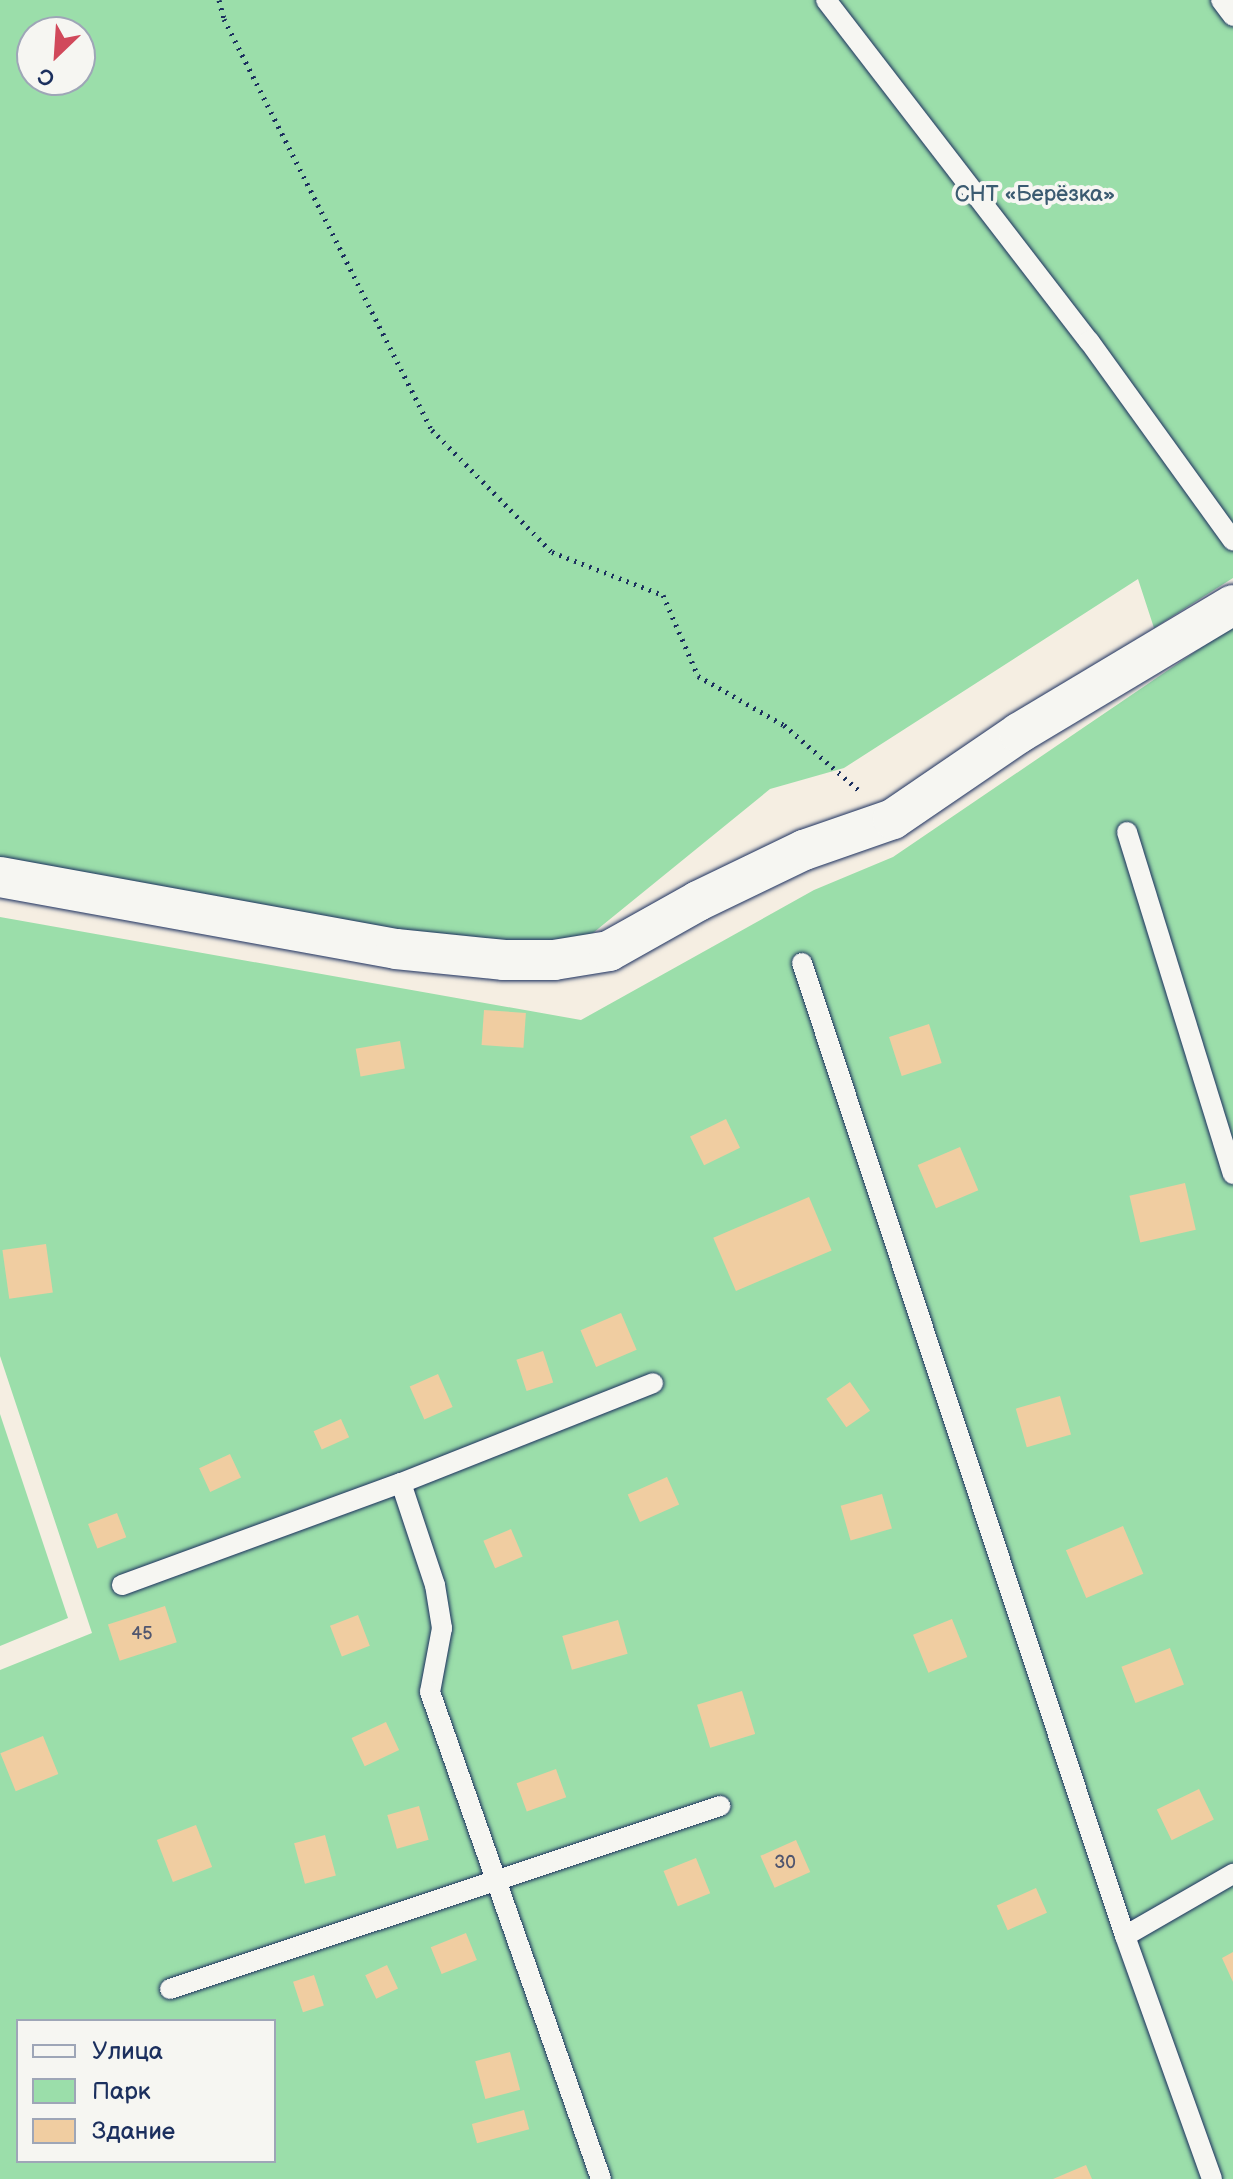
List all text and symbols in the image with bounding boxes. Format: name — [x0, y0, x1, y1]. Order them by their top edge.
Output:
north arrow — [16, 16, 96, 96]
text: С — [34, 61, 59, 92]
park label: СНТ «Берёзка» — [955, 182, 1115, 208]
house number: 45 — [131, 1623, 153, 1645]
house number: 30 — [774, 1852, 796, 1874]
legend — [16, 2019, 276, 2163]
text: Улица — [92, 2037, 163, 2066]
text: Парк — [92, 2077, 150, 2106]
text: Здание — [92, 2117, 175, 2146]

